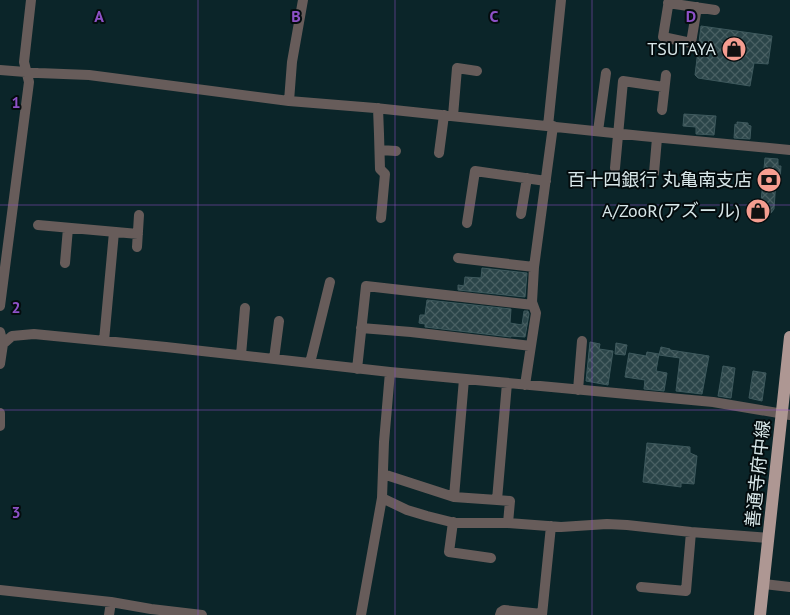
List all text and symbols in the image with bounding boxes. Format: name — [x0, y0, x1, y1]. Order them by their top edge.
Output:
text: A — [94, 6, 104, 26]
text: B — [291, 6, 301, 26]
text: C — [490, 6, 499, 26]
text: D — [686, 6, 696, 26]
shop icon: TSUTAYA — [721, 36, 747, 62]
place label: TSUTAYA — [647, 37, 716, 60]
text: 1 — [11, 92, 21, 112]
bank icon: 百十四銀行 丸亀南支店 — [756, 167, 782, 193]
place label: 百十四銀行 丸亀南支店 — [567, 168, 752, 191]
shop icon: A/ZooR(アズール) — [745, 198, 771, 224]
place label: A/ZooR(アズール) — [602, 199, 740, 222]
text: 2 — [11, 297, 21, 317]
street label: 善通寺府中線 — [740, 419, 775, 529]
text: 3 — [11, 502, 21, 522]

